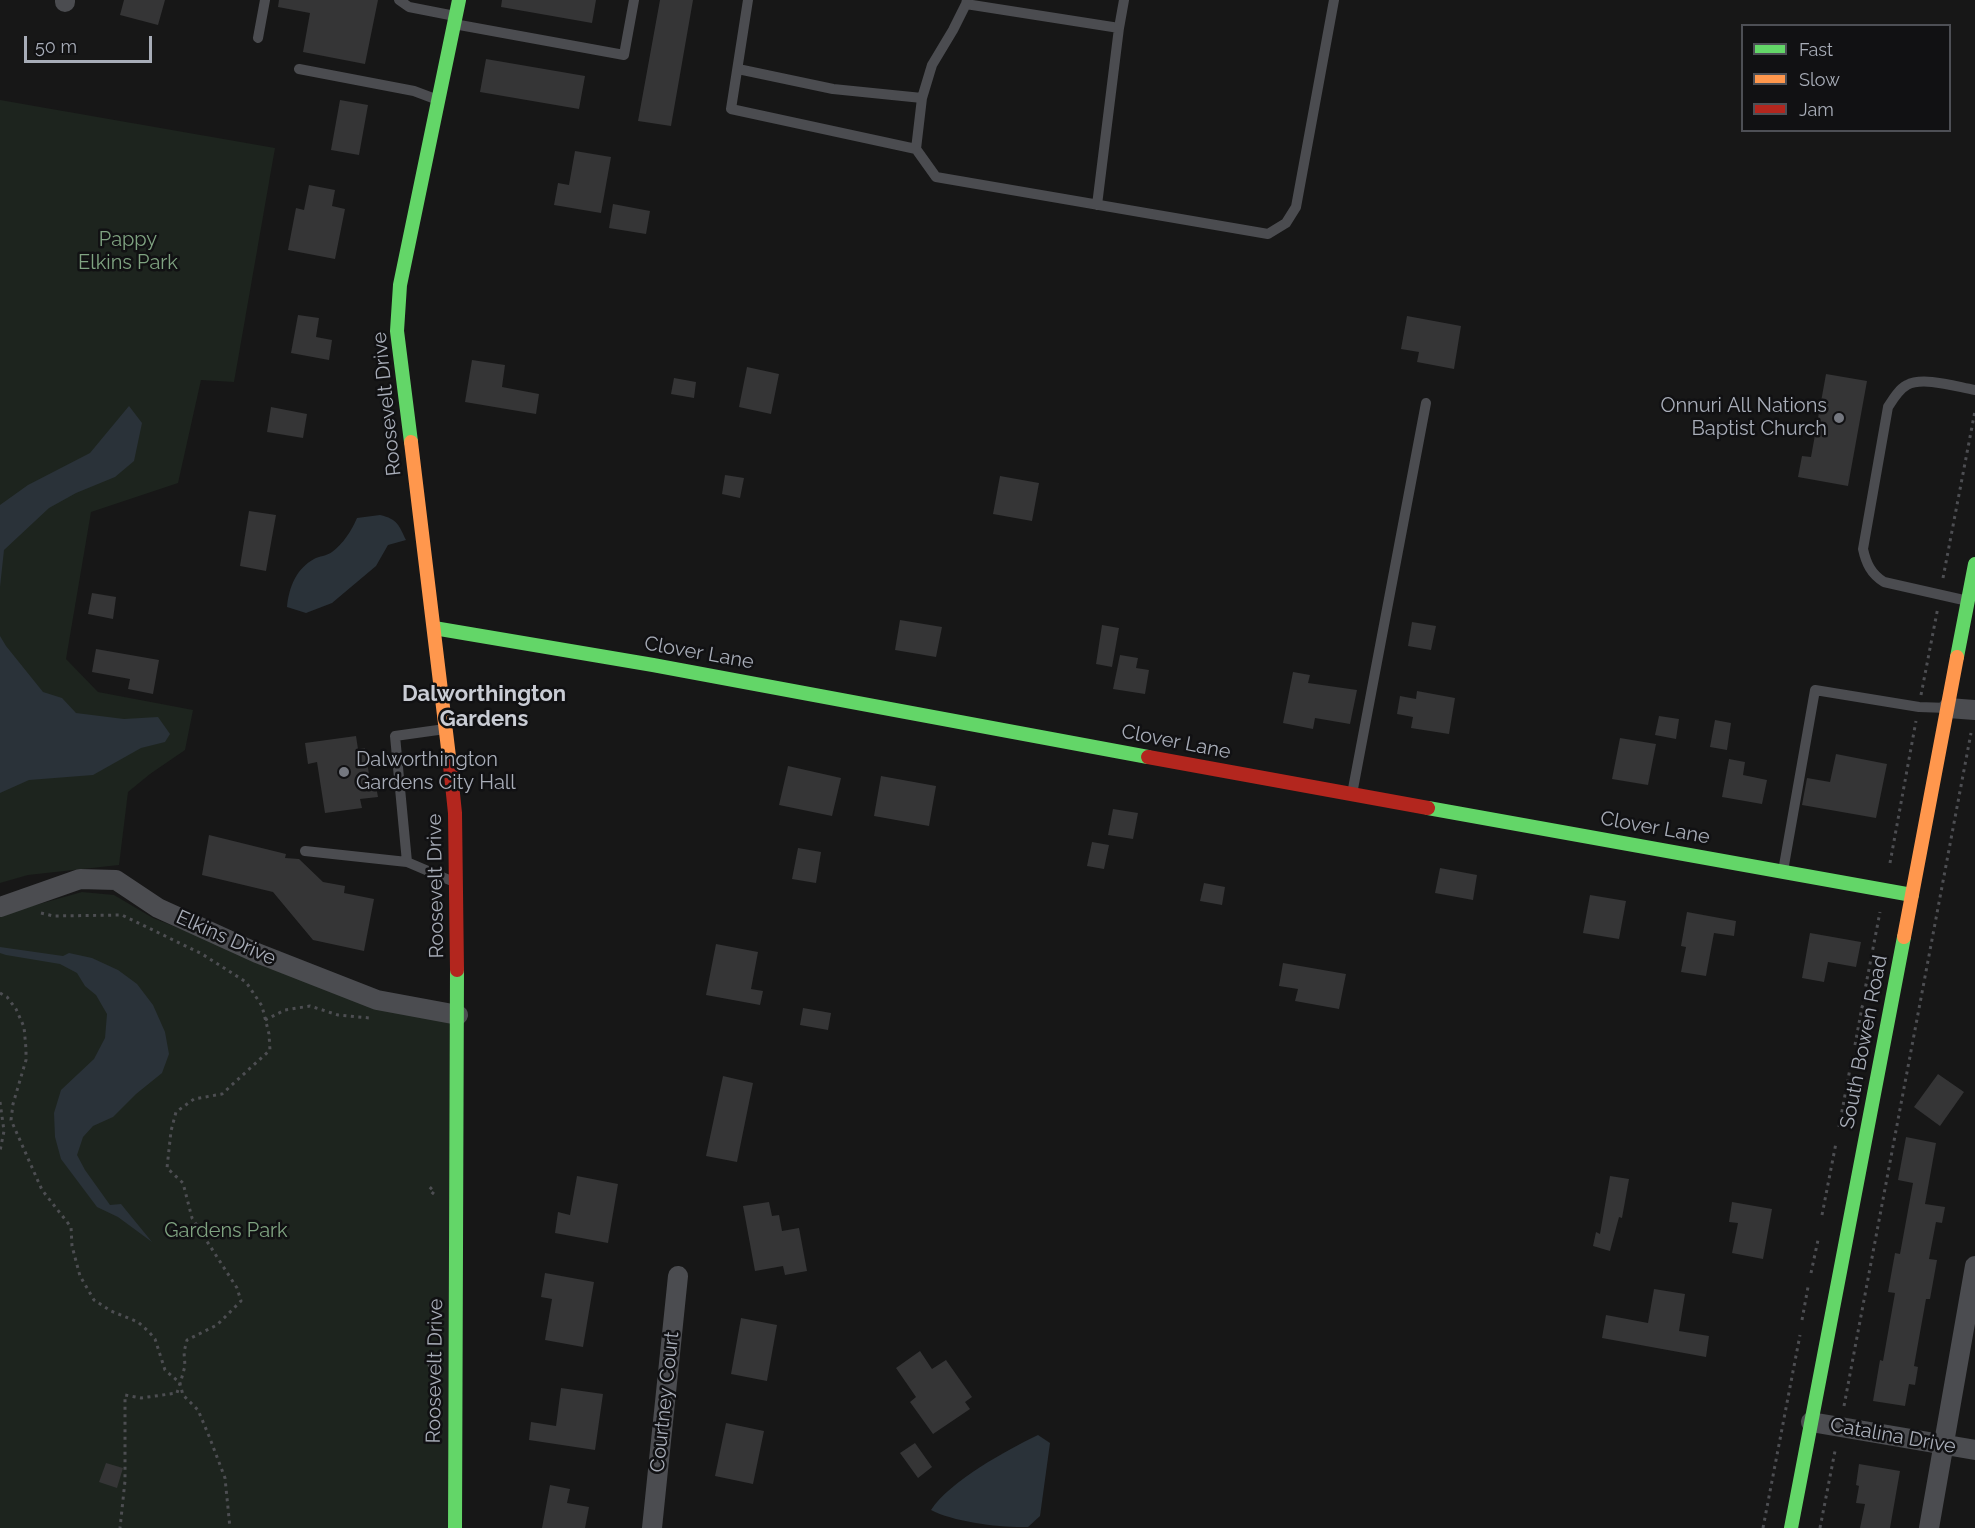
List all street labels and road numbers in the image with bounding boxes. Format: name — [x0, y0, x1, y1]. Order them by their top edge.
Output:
street label: Roosevelt Drive — [368, 331, 406, 477]
street label: Clover Lane — [642, 632, 756, 674]
street label: Clover Lane — [1119, 720, 1233, 764]
street label: Clover Lane — [1598, 807, 1712, 849]
street label: Roosevelt Drive — [423, 813, 449, 959]
street label: Elkins Drive — [172, 905, 280, 971]
street label: South Bowen Road — [1835, 953, 1893, 1131]
street label: Roosevelt Drive — [422, 1298, 448, 1444]
street label: Courtney Court — [646, 1330, 684, 1474]
street label: Catalina Drive — [1828, 1413, 1958, 1459]

